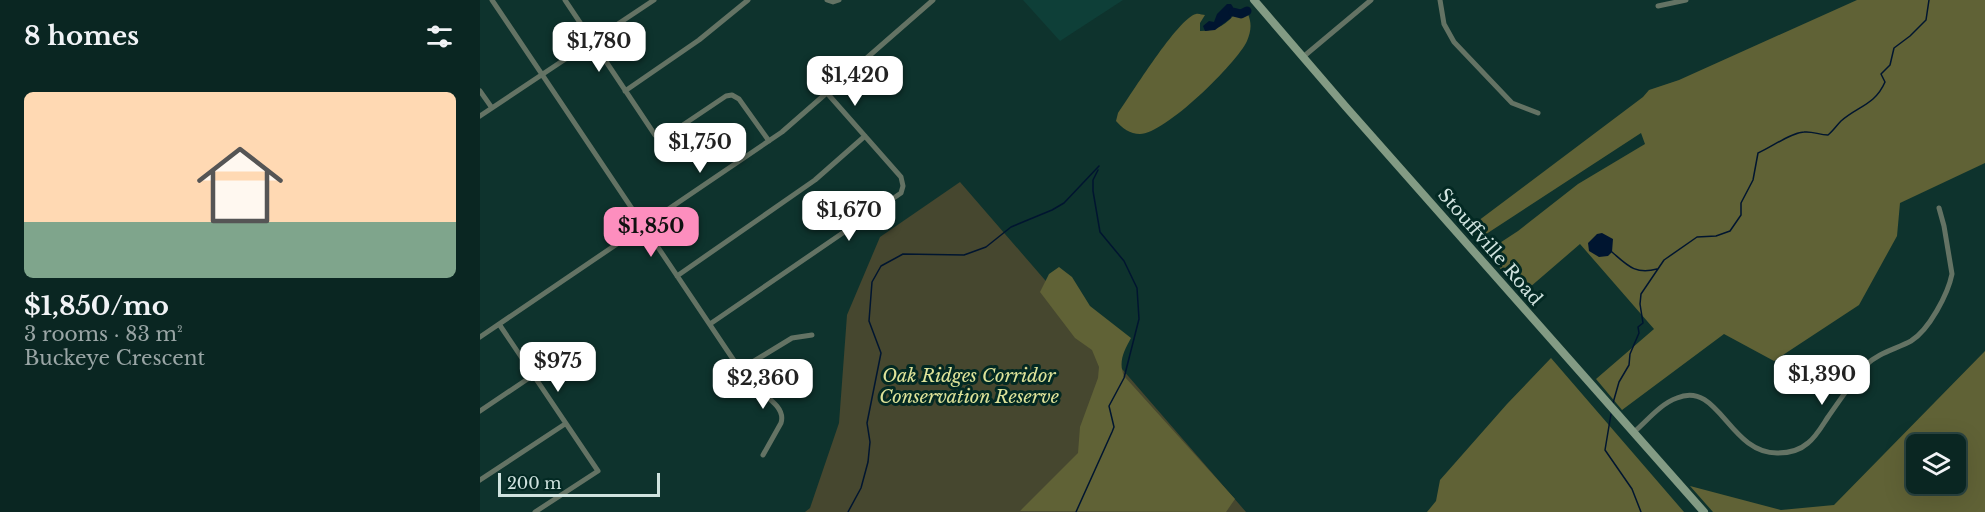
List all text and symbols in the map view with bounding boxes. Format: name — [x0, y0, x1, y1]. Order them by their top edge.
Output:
text: 8 homes — [24, 20, 139, 52]
icon: filters — [423, 20, 456, 53]
pin: $1,780 — [550, 22, 648, 73]
text: $1,780 — [567, 29, 631, 53]
pin: $1,420 — [806, 56, 904, 107]
text: $1,420 — [821, 63, 889, 87]
pin: $1,750 — [651, 123, 749, 174]
text: $1,750 — [668, 130, 732, 154]
icon: home — [186, 131, 294, 239]
street label: Stouffville Road — [1433, 184, 1547, 310]
pin: $1,670 — [800, 191, 898, 242]
text: $1,670 — [816, 198, 882, 222]
pin: $1,850 — [602, 207, 700, 258]
text: $1,850 — [618, 214, 684, 238]
text: $1,850/mo — [24, 290, 169, 322]
text: 3 rooms · 83 m² — [24, 322, 183, 346]
pin: $975 — [522, 342, 594, 393]
text: Buckeye Crescent — [24, 346, 205, 370]
text: $975 — [534, 349, 582, 373]
pin: $1,390 — [1773, 355, 1871, 406]
pin: $2,360 — [714, 359, 812, 410]
text: $1,390 — [1788, 362, 1856, 386]
park label: Oak Ridges Corridor Conservation Reserve — [879, 365, 1059, 408]
text: $2,360 — [727, 366, 799, 390]
map controls — [1906, 434, 1966, 494]
button: layers — [1906, 434, 1966, 494]
scale bar — [498, 470, 660, 498]
text: 200 m — [507, 473, 561, 493]

